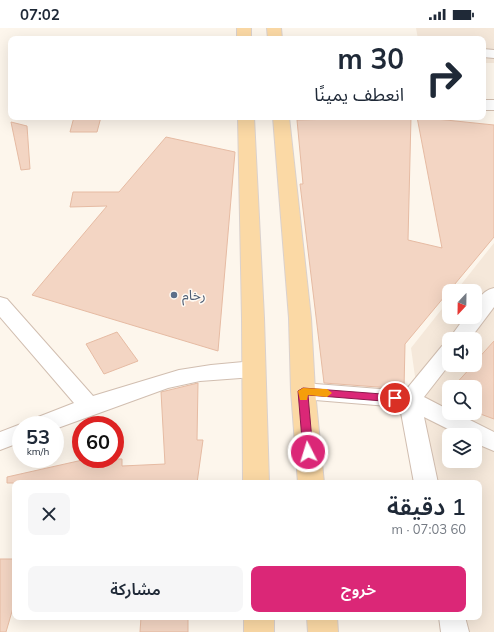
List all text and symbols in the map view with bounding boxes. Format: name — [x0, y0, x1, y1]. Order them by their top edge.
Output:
text: 07:02 — [20, 5, 60, 24]
text: 30 m — [338, 41, 404, 76]
icon: right — [418, 52, 470, 104]
text: انعطف يمينًا — [314, 83, 404, 106]
north arrow — [442, 284, 482, 324]
map controls — [442, 284, 482, 468]
place label: رخام — [182, 286, 206, 306]
marker: رخام — [169, 290, 179, 300]
button: sound — [442, 332, 482, 372]
button: search — [442, 380, 482, 420]
pin — [378, 381, 412, 415]
icon: arrive — [384, 387, 406, 409]
speed limit sign: 60 — [72, 416, 124, 468]
text: 53 — [26, 424, 50, 449]
button: layers — [442, 428, 482, 468]
position arrow — [287, 431, 329, 473]
text: km/h — [27, 445, 49, 458]
text: 1 دقيقة — [387, 491, 466, 521]
button: close — [28, 493, 70, 535]
text: 60 m · 07:03 — [392, 521, 466, 537]
button: مشاركة — [28, 566, 243, 612]
button: خروج — [251, 566, 466, 612]

